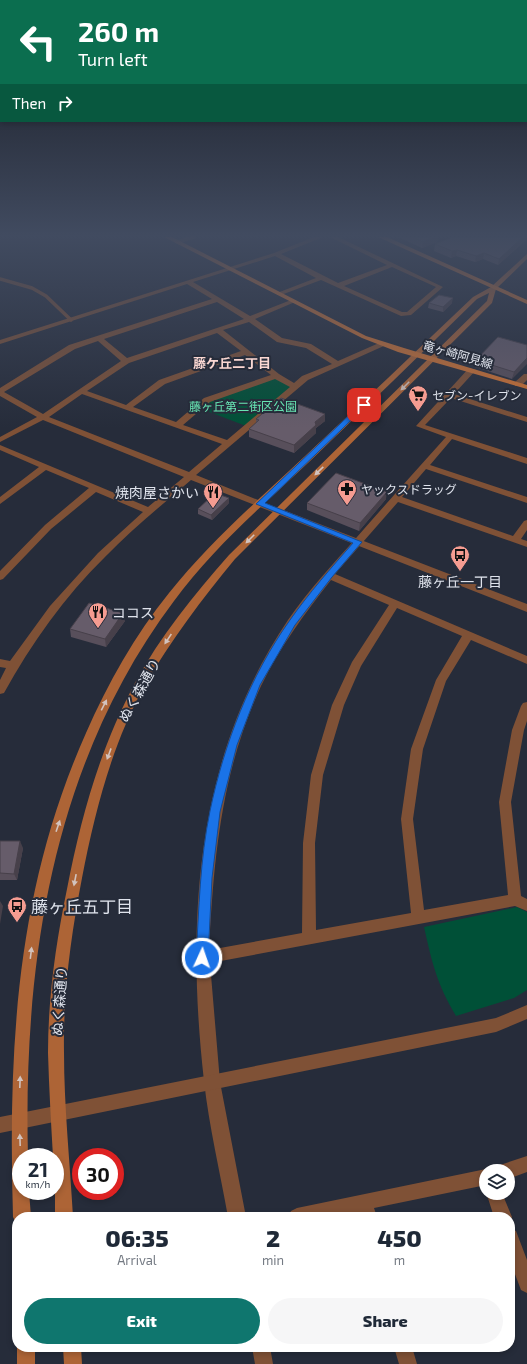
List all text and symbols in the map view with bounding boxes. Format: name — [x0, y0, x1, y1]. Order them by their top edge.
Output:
text: 260 m — [78, 14, 159, 48]
icon: left — [12, 16, 64, 68]
text: Turn left — [78, 48, 148, 70]
icon: right — [54, 92, 76, 114]
text: Then — [12, 94, 46, 112]
street label: 竜ヶ崎阿見線 — [421, 337, 495, 371]
district label: 藤ケ丘二丁目 — [193, 355, 271, 371]
one-way arrow — [400, 381, 410, 391]
supermarket icon: セブン-イレブン — [407, 384, 429, 412]
pin — [347, 388, 381, 422]
place label: セブン-イレブン — [432, 388, 521, 402]
icon: arrive — [353, 394, 375, 416]
park label: 藤ヶ丘第二街区公園 — [189, 399, 297, 413]
one-way arrow — [314, 466, 324, 476]
pharmacy icon: ヤックスドラッグ — [336, 478, 358, 506]
restaurant icon: 焼肉屋さかい — [202, 481, 224, 509]
place label: ヤックスドラッグ — [361, 482, 457, 496]
place label: 焼肉屋さかい — [115, 484, 199, 501]
one-way arrow — [245, 534, 255, 544]
bus stop icon: 藤ヶ丘一丁目 — [449, 544, 471, 572]
place label: 藤ヶ丘一丁目 — [418, 573, 502, 590]
restaurant icon: ココス — [87, 601, 109, 629]
place label: ココス — [112, 604, 154, 621]
one-way arrow — [164, 634, 172, 644]
street label: ぬく森通り — [115, 655, 163, 725]
one-way arrow — [101, 699, 107, 710]
one-way arrow — [105, 749, 111, 761]
one-way arrow — [55, 820, 61, 832]
one-way arrow — [72, 873, 78, 886]
bus stop icon: 藤ヶ丘五丁目 — [6, 895, 28, 923]
place label: 藤ヶ丘五丁目 — [31, 896, 133, 916]
position arrow — [181, 937, 223, 979]
one-way arrow — [28, 947, 34, 959]
street label: ぬく森通り — [48, 965, 70, 1037]
one-way arrow — [17, 1076, 24, 1088]
one-way arrow — [16, 1134, 23, 1146]
speed limit sign: 30 — [72, 1148, 124, 1200]
text: 21 — [28, 1157, 48, 1181]
map controls — [479, 1164, 515, 1200]
button: layers — [479, 1164, 515, 1200]
text: km/h — [26, 1178, 50, 1190]
text: 06:35 — [105, 1223, 169, 1252]
text: 2 — [266, 1223, 280, 1252]
text: 450 — [377, 1223, 422, 1252]
text: Arrival — [117, 1252, 157, 1268]
text: min — [262, 1252, 284, 1268]
text: m — [394, 1252, 405, 1268]
button: Exit — [24, 1298, 260, 1344]
button: Share — [268, 1298, 503, 1344]

